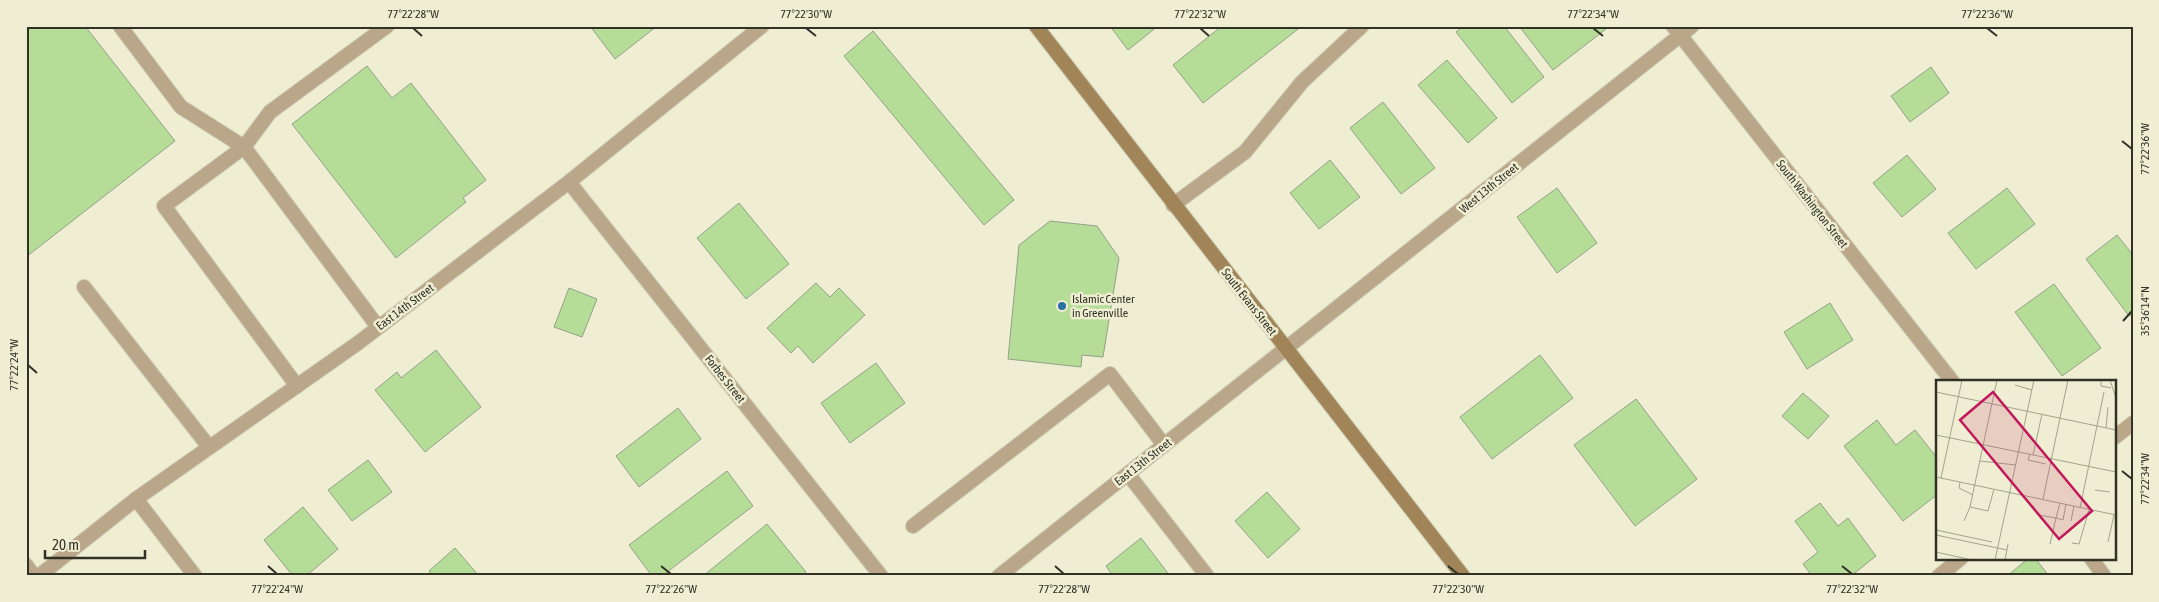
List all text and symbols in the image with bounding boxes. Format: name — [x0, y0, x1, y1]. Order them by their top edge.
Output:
text: 77°22'28"W — [387, 7, 439, 21]
text: 77°22'30"W — [780, 7, 832, 21]
text: 77°22'32"W — [1174, 7, 1226, 21]
text: 77°22'34"W — [1567, 7, 1619, 21]
text: 77°22'36"W — [1961, 7, 2013, 21]
text: 77°22'36"W — [2138, 123, 2152, 175]
street label: South Washington Street — [1773, 157, 1851, 251]
street label: West 13th Street — [1457, 160, 1522, 216]
street label: South Evans Street — [1219, 266, 1280, 339]
street label: East 14th Street — [373, 280, 437, 333]
text: 35°36'14"N — [2138, 286, 2152, 336]
place label: Islamic Center in Greenville — [1072, 292, 1135, 320]
marker: Islamic Center in Greenville — [1056, 300, 1068, 312]
text: 77°22'24"W — [7, 339, 21, 391]
street label: Forbes Street — [702, 352, 748, 406]
inset map — [1936, 380, 2116, 560]
street label: East 13th Street — [1112, 435, 1175, 489]
text: 77°22'34"W — [2138, 453, 2152, 505]
scale bar — [45, 527, 145, 559]
text: 20 m — [52, 536, 79, 553]
text: 77°22'24"W — [251, 582, 303, 596]
text: 77°22'26"W — [645, 582, 697, 596]
text: 77°22'28"W — [1038, 582, 1090, 596]
text: 77°22'30"W — [1432, 582, 1484, 596]
text: 77°22'32"W — [1826, 582, 1878, 596]

